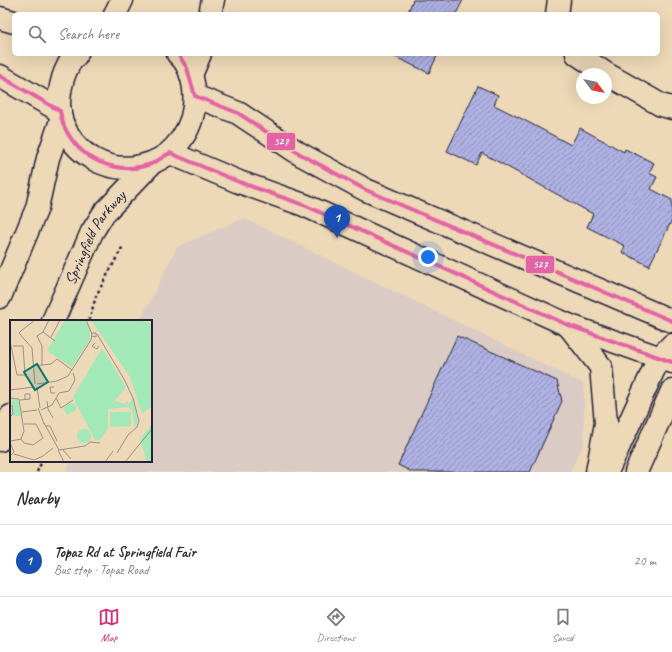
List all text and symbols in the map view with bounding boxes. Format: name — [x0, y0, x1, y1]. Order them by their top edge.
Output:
search box — [12, 12, 660, 56]
icon: search — [26, 23, 48, 45]
text: Search here — [58, 25, 119, 44]
north arrow — [576, 68, 612, 104]
line badge: 527 — [266, 132, 296, 151]
text: 527 — [274, 134, 289, 148]
street label: Springfield Parkway — [60, 185, 131, 288]
pin: 1 — [324, 205, 350, 238]
your location — [418, 247, 438, 267]
line badge: 527 — [525, 255, 555, 274]
text: 527 — [533, 257, 548, 271]
inset map — [10, 320, 152, 462]
text: Nearby — [16, 488, 59, 509]
text: Topaz Rd at Springfield Fair — [54, 543, 196, 562]
text: 1 — [26, 553, 32, 569]
text: 20 m — [634, 553, 656, 569]
text: Bus stop · Topaz Road — [54, 562, 149, 578]
tab: Map — [98, 606, 120, 644]
tab: Directions — [317, 606, 355, 644]
tab: Saved — [552, 606, 574, 644]

